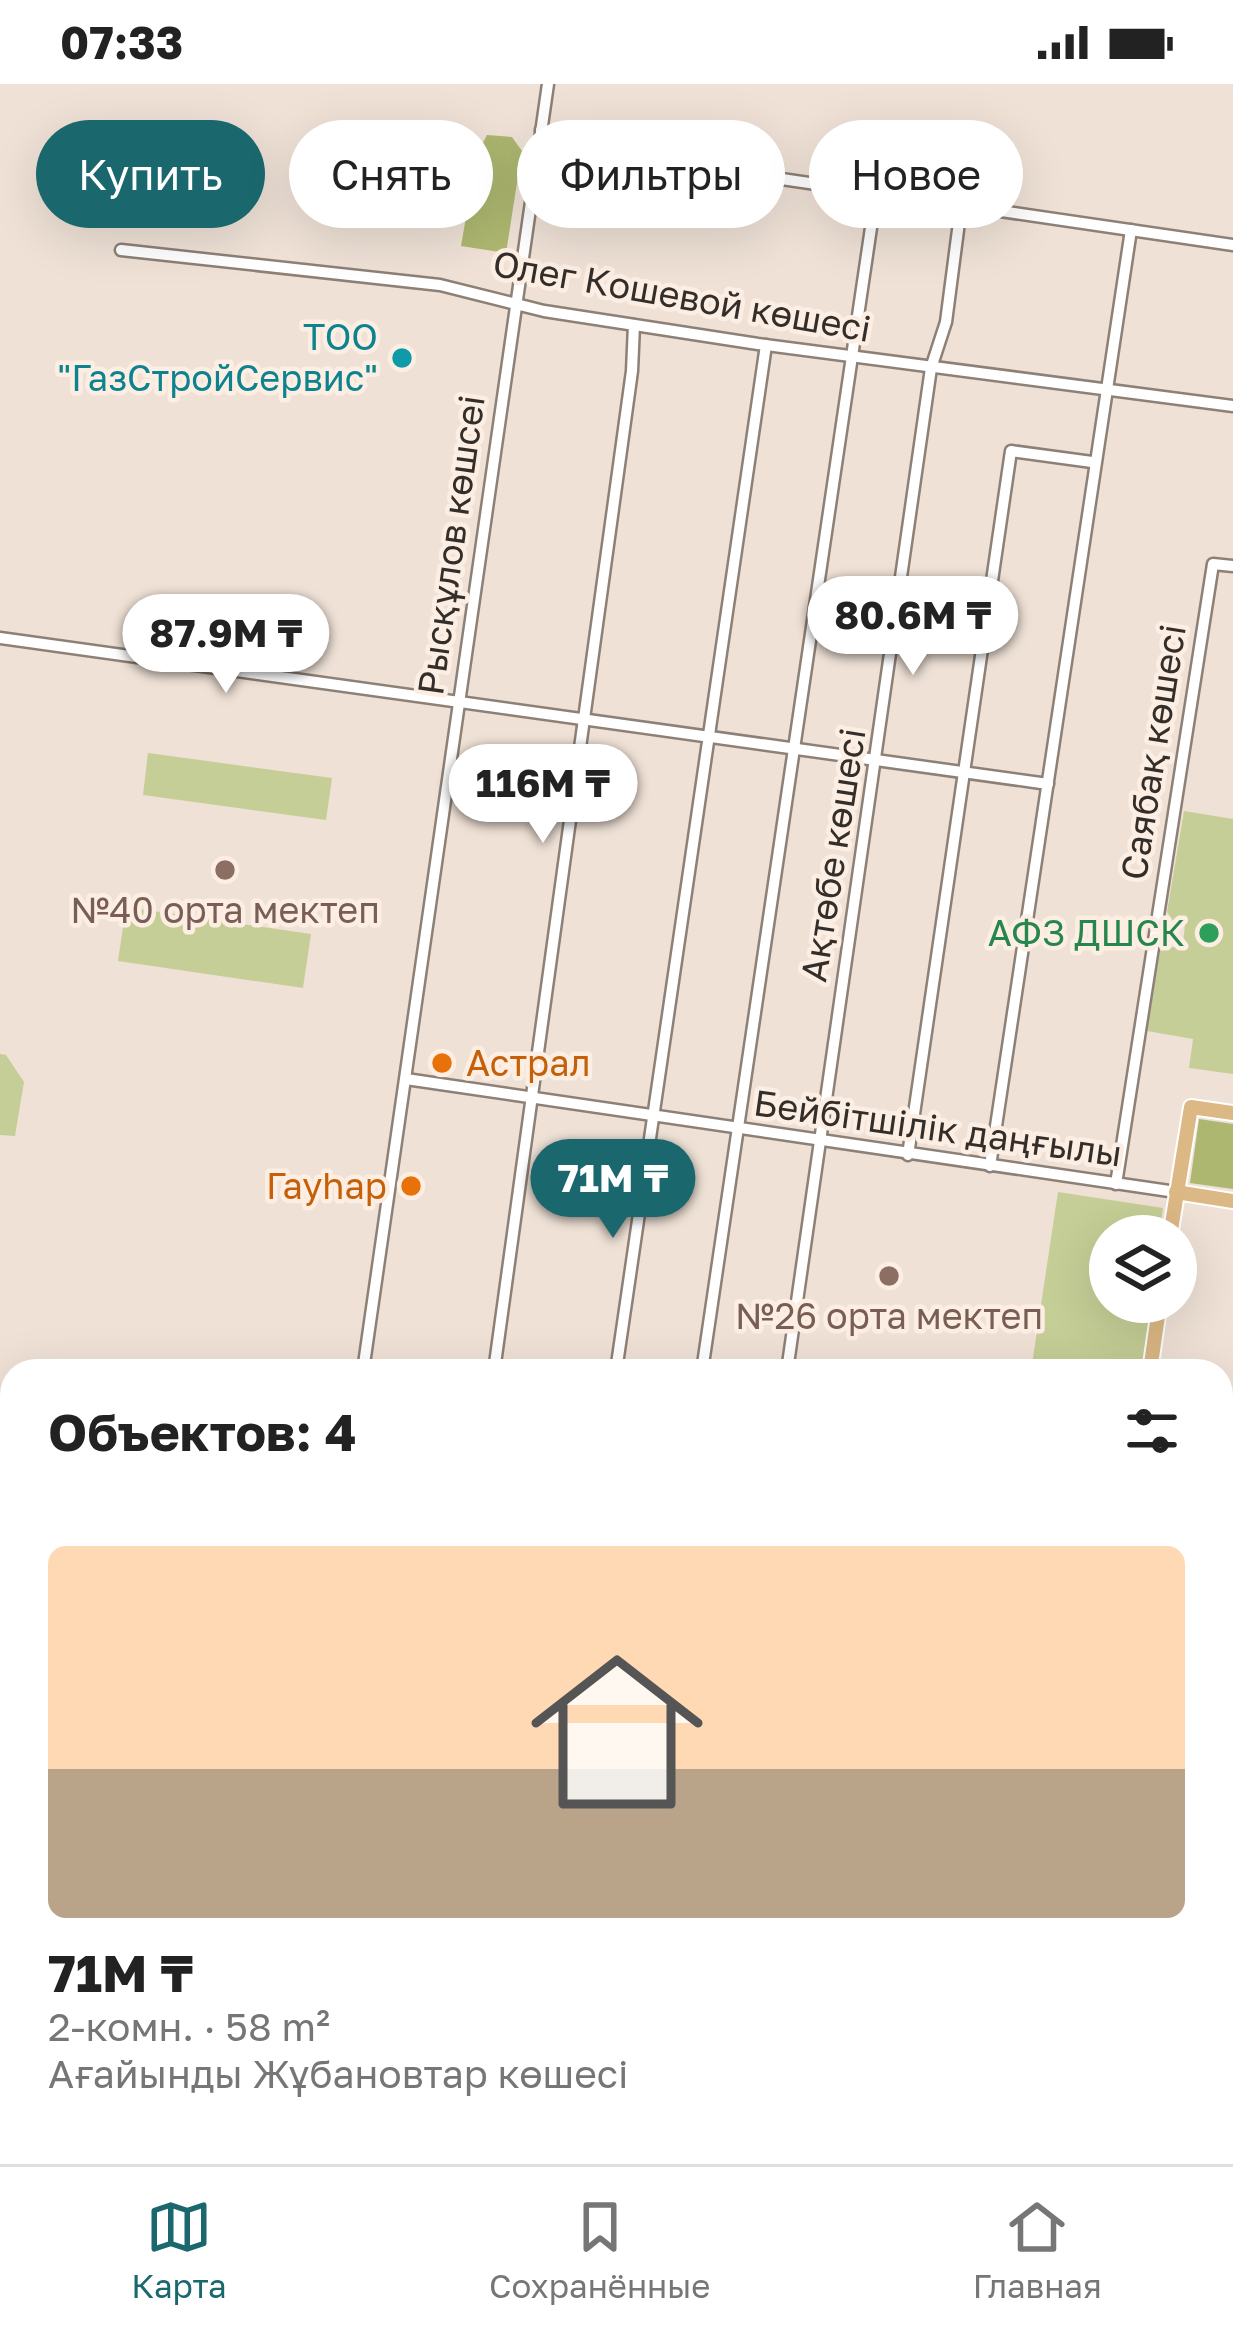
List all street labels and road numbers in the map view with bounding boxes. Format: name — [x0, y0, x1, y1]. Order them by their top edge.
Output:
street label: Олег Кошевой көшесі — [490, 241, 874, 350]
street label: Рысқұлов көшсеі — [408, 392, 494, 698]
street label: Саябақ көшесі — [1111, 621, 1194, 883]
street label: Ақтөбе көшесі — [791, 725, 874, 985]
street label: Бейбітшілік даңғылы — [751, 1080, 1125, 1175]

